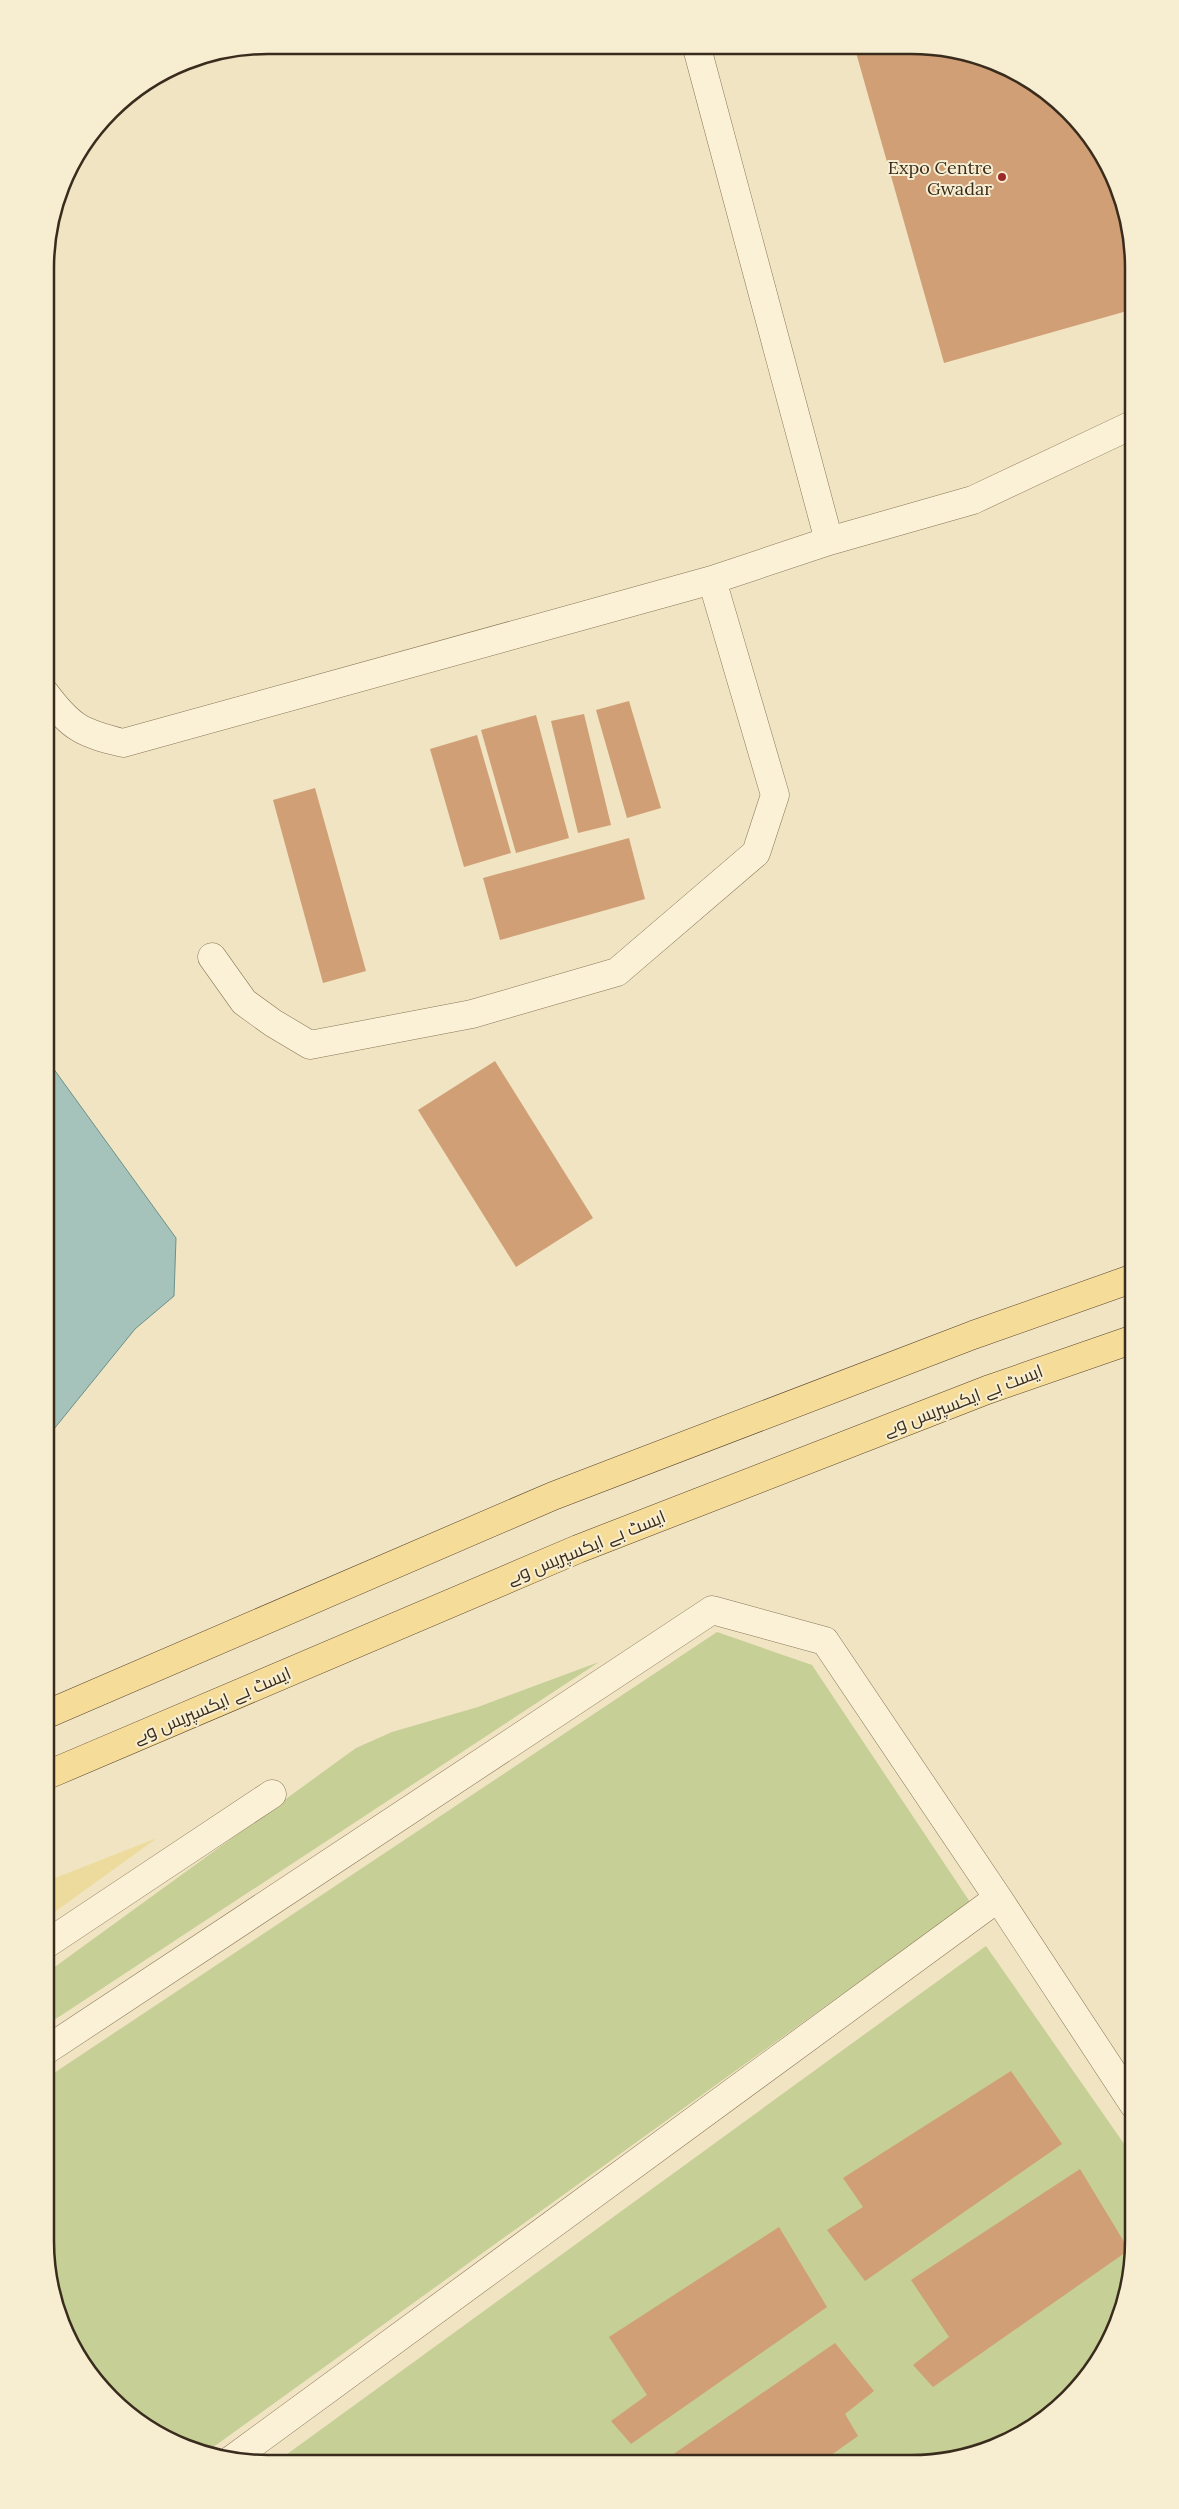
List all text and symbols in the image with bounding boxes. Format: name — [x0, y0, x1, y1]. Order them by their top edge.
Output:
place label: Expo Centre Gwadar — [888, 156, 992, 200]
marker: Expo Centre Gwadar — [996, 171, 1008, 183]
street label: ایسٹ بے ایکسپریس وے — [880, 1359, 1047, 1442]
street label: ایسٹ بے ایکسپریس وے — [503, 1505, 669, 1590]
street label: ایسٹ بے ایکسپریس وے — [130, 1661, 295, 1750]

